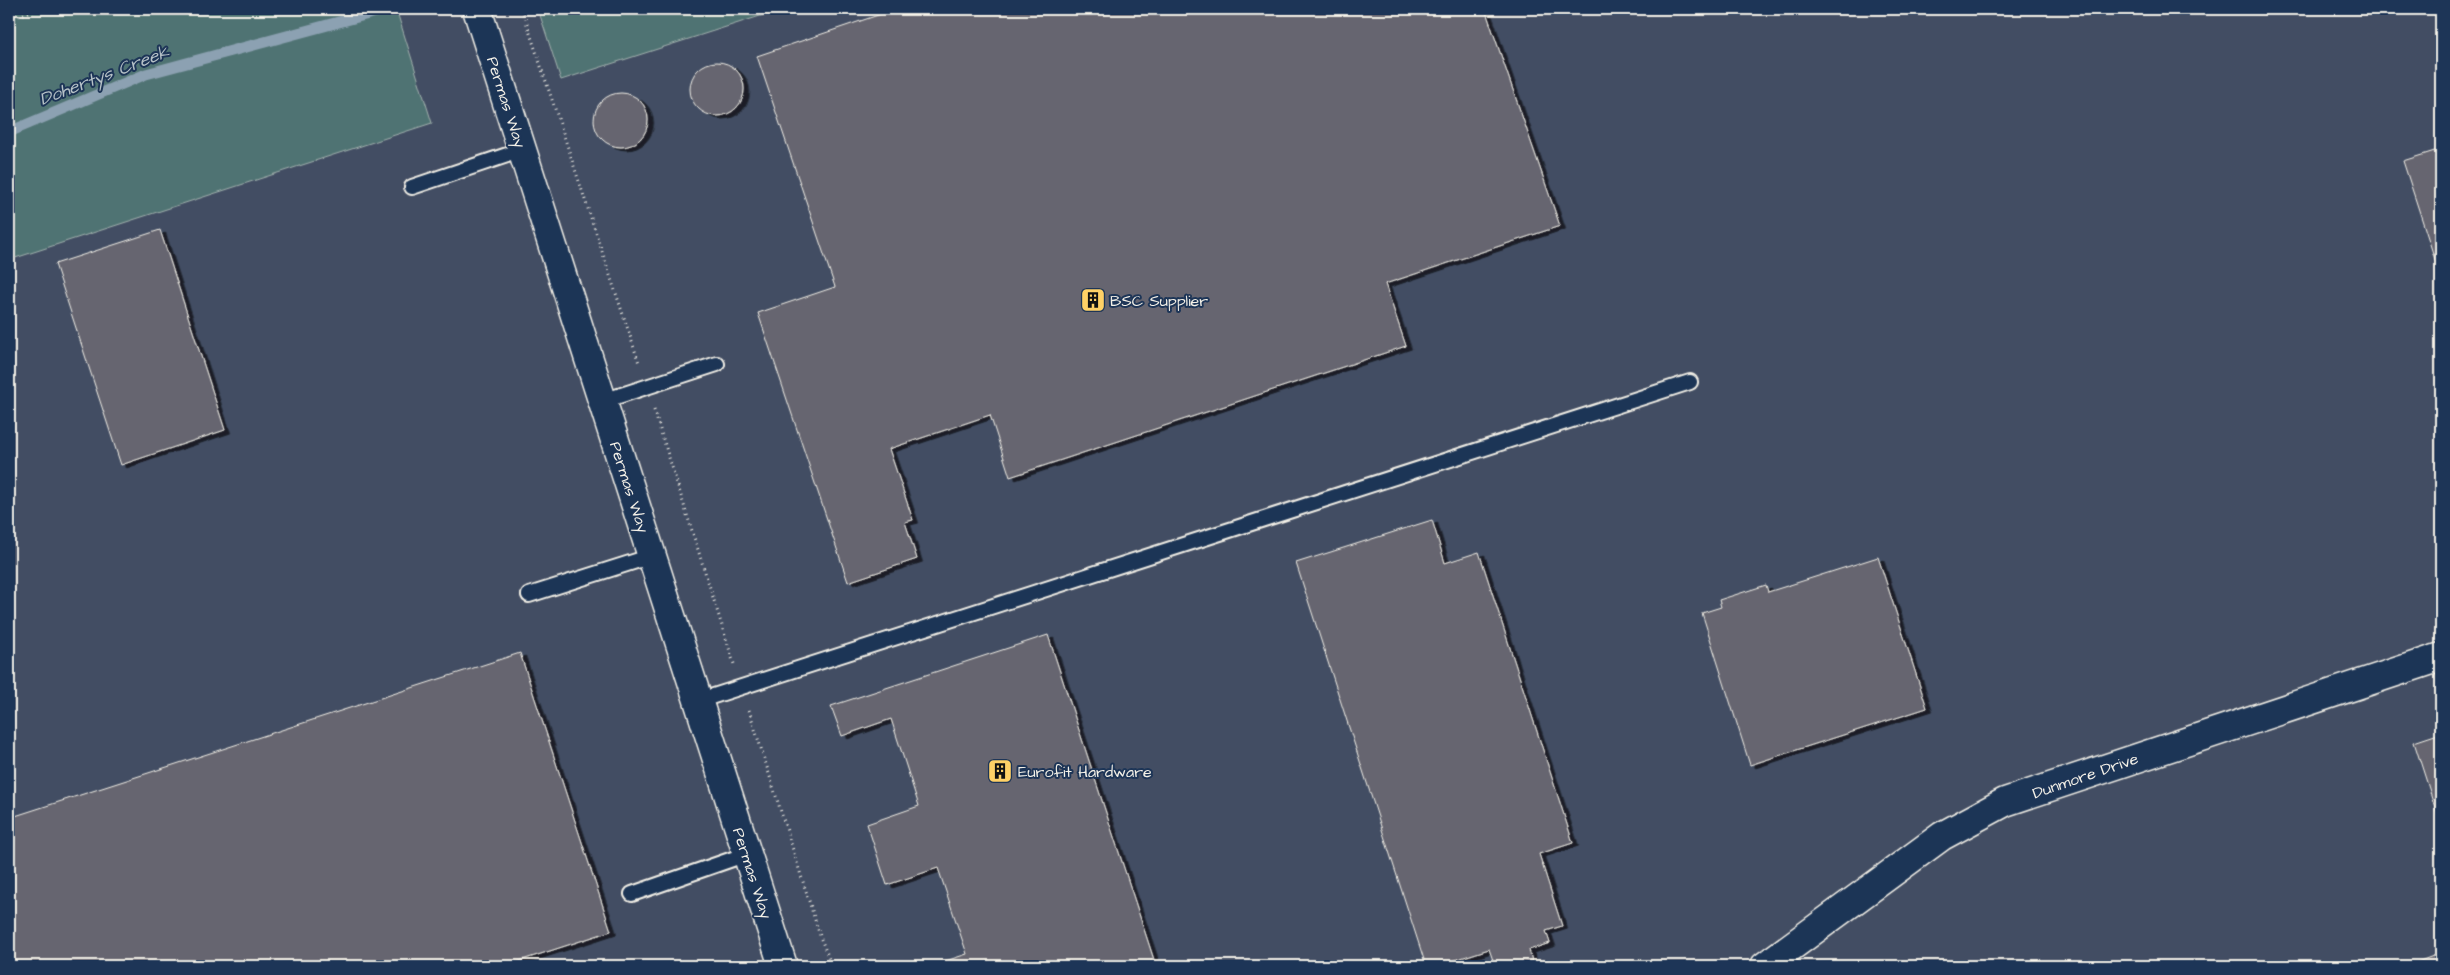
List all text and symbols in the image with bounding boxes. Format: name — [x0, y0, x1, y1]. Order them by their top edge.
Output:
water label: Dohertys Creek — [36, 39, 174, 113]
street label: Permas Way — [480, 54, 531, 151]
building icon: BSC Supplier — [1080, 287, 1106, 313]
place label: BSC Supplier — [1110, 290, 1208, 312]
street label: Permas Way — [603, 439, 654, 536]
street label: Dunmore Drive — [2030, 747, 2141, 804]
building icon: Eurofit Hardware — [987, 758, 1013, 784]
place label: Eurofit Hardware — [1018, 761, 1152, 783]
street label: Permas Way — [726, 825, 777, 922]

